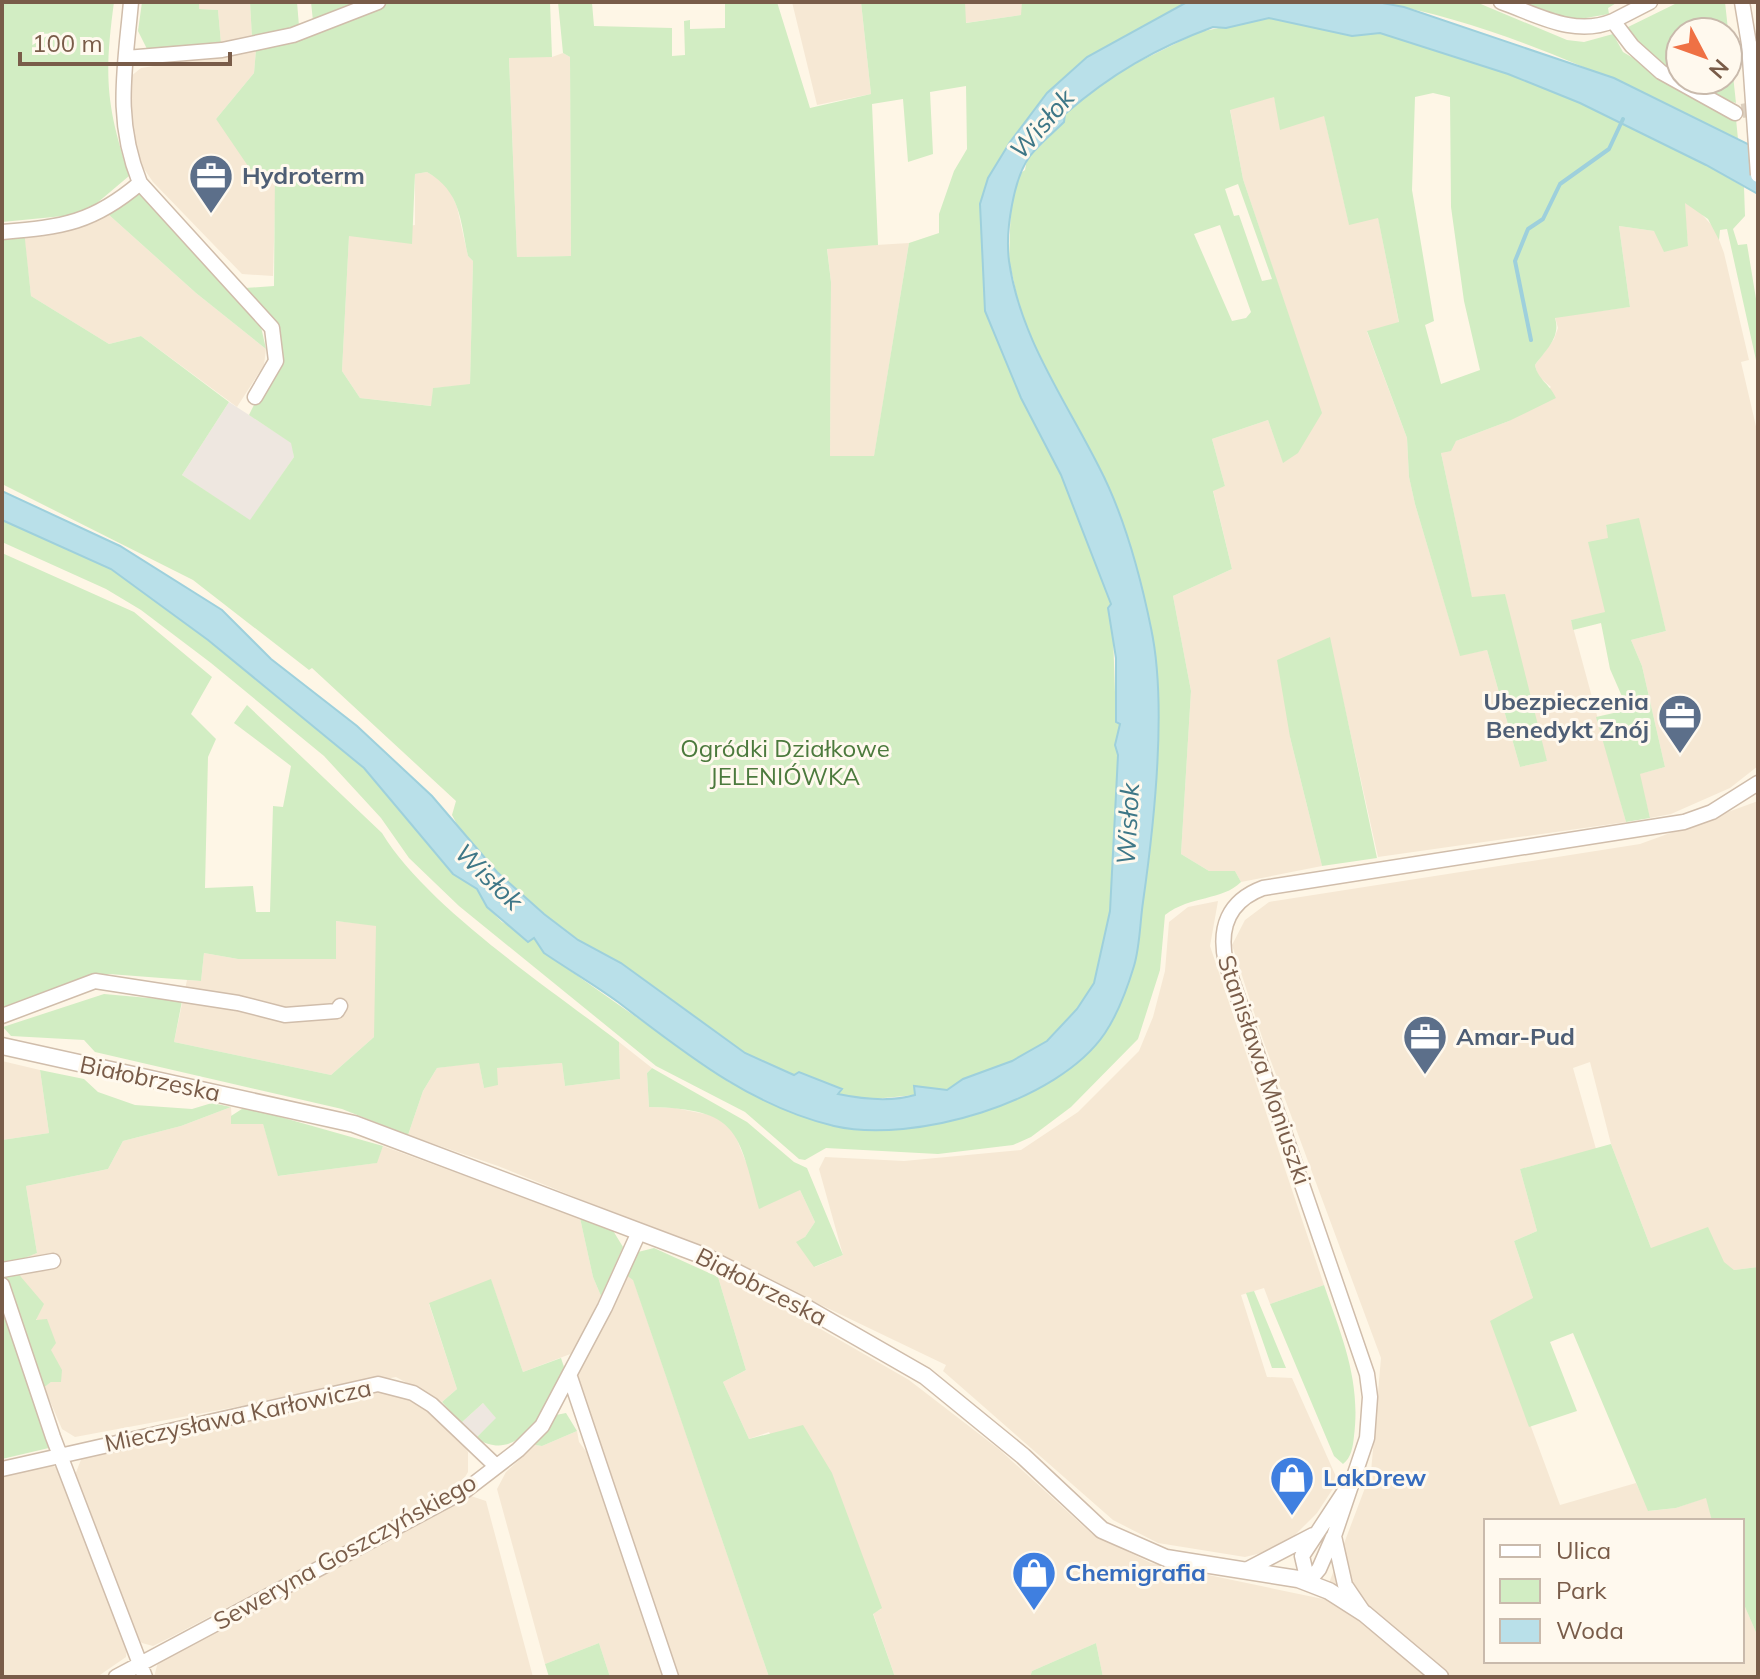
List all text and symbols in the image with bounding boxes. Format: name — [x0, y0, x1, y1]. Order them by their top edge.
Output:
scale bar — [20, 16, 230, 66]
north arrow — [1664, 16, 1744, 96]
text: 100 m — [32, 28, 103, 58]
text: N — [1703, 54, 1735, 85]
water label: Wisłok — [1002, 81, 1082, 166]
office icon: Hydroterm — [187, 152, 235, 215]
place label: Hydroterm — [242, 160, 365, 190]
place label: Ubezpieczenia Benedykt Znój — [1483, 686, 1649, 744]
office icon: Ubezpieczenia Benedykt Znój — [1656, 692, 1704, 755]
park label: Ogródki Działkowe JELENIÓWKA — [680, 733, 890, 791]
water label: Wisłok — [1109, 781, 1146, 866]
water label: Wisłok — [448, 836, 531, 918]
street label: Stanisława Moniuszki — [1212, 951, 1318, 1188]
office icon: Amar-Pud — [1401, 1013, 1449, 1076]
place label: Amar-Pud — [1456, 1021, 1575, 1051]
street label: Białobrzeska — [77, 1049, 223, 1108]
street label: Białobrzeska — [691, 1240, 832, 1332]
street label: Mieczysława Karłowicza — [102, 1372, 374, 1458]
shop icon: LakDrew — [1268, 1454, 1316, 1517]
place label: LakDrew — [1323, 1462, 1426, 1492]
street label: Seweryna Goszczyńskiego — [208, 1466, 481, 1636]
legend — [1484, 1519, 1744, 1663]
text: Ulica — [1556, 1535, 1611, 1565]
shop icon: Chemigrafia — [1010, 1549, 1058, 1612]
place label: Chemigrafia — [1065, 1557, 1206, 1587]
text: Park — [1556, 1575, 1607, 1605]
text: Woda — [1556, 1615, 1624, 1645]

